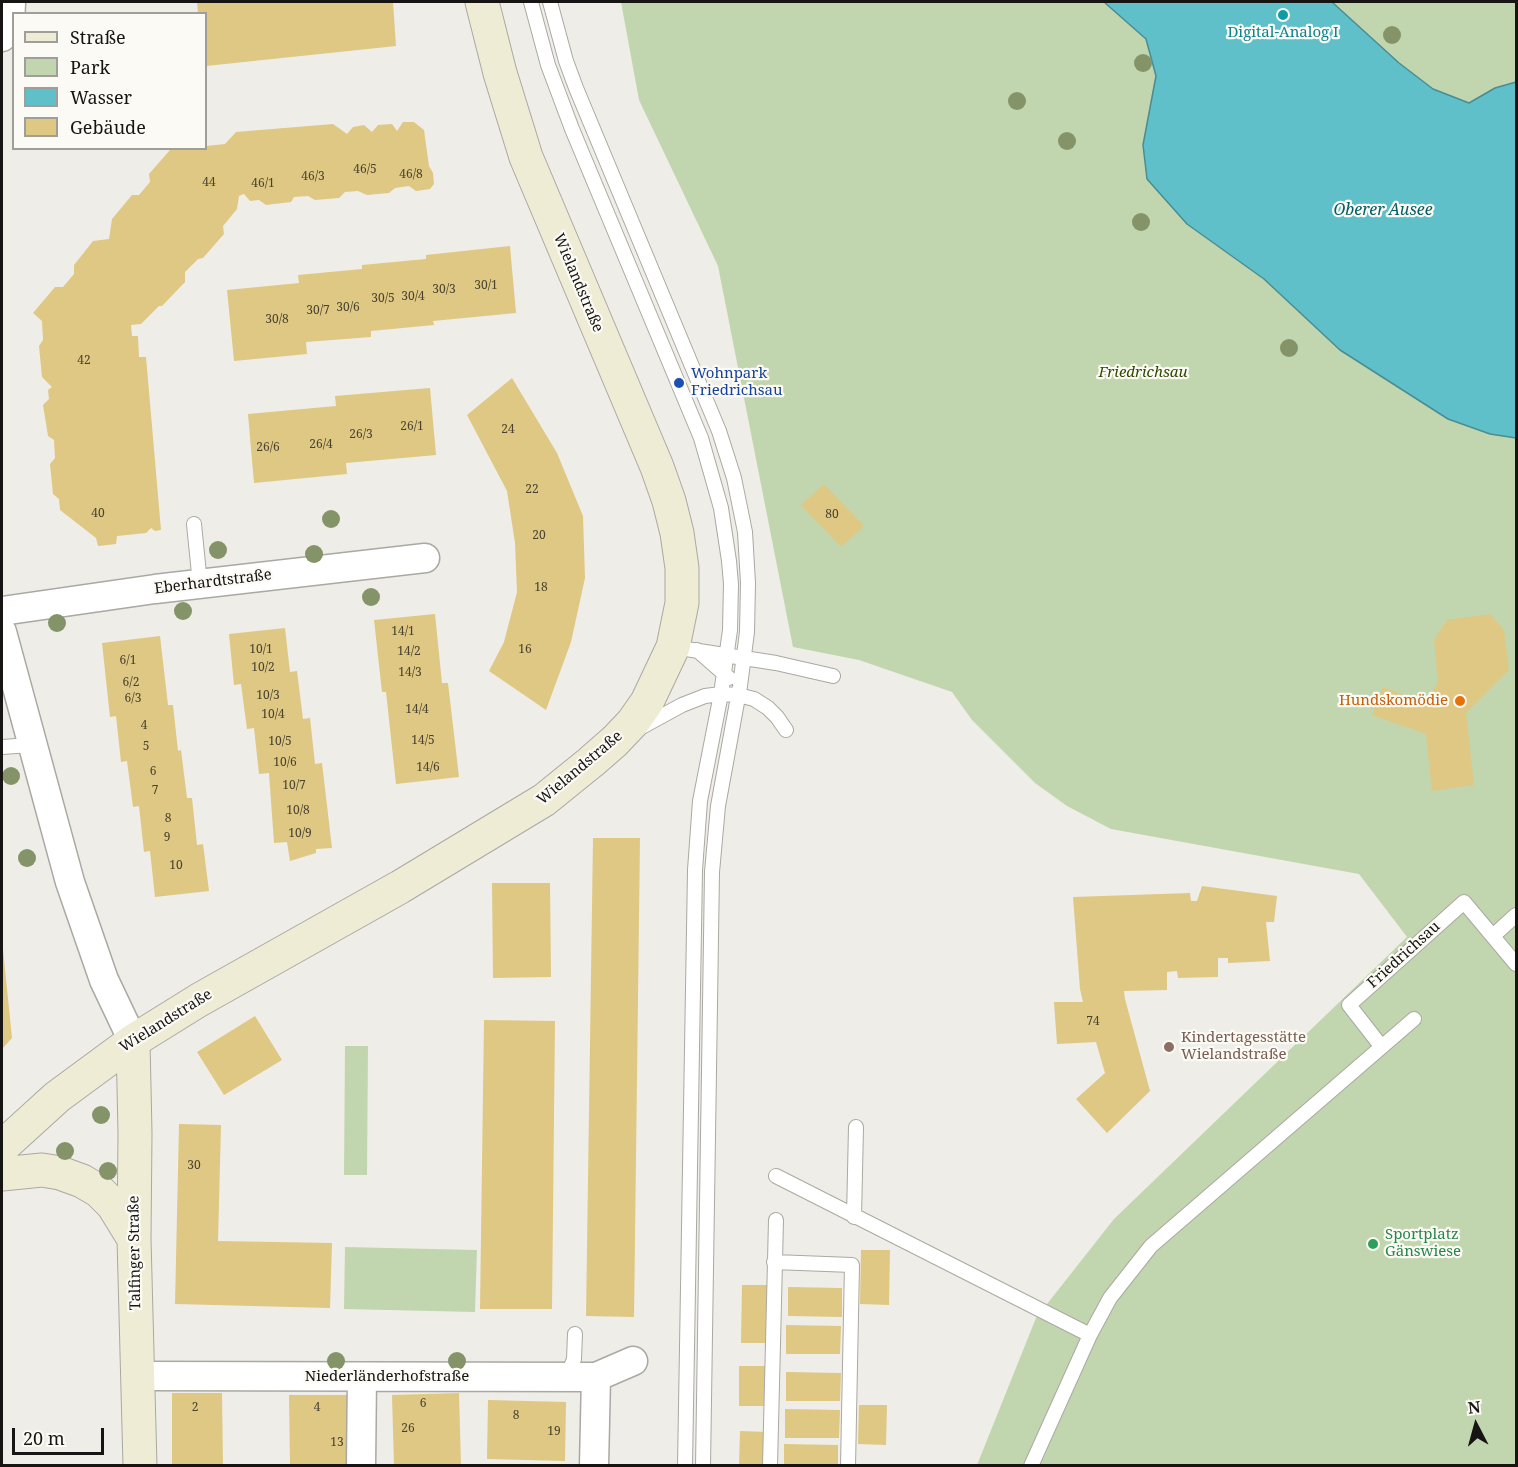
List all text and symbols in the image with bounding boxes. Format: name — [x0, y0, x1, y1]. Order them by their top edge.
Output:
marker: Digital-Analog I — [1276, 8, 1290, 22]
legend — [12, 12, 207, 150]
place label: Digital-Analog I — [1227, 24, 1339, 42]
text: Straße — [70, 25, 126, 49]
text: Park — [70, 55, 110, 79]
text: Wasser — [70, 85, 132, 109]
text: Gebäude — [70, 115, 146, 139]
house number: 46/5 — [353, 163, 377, 177]
house number: 46/8 — [399, 168, 423, 182]
house number: 46/3 — [301, 170, 325, 184]
house number: 44 — [202, 176, 216, 190]
house number: 46/1 — [251, 177, 275, 191]
water label: Oberer Ausee — [1333, 200, 1433, 220]
street label: Wielandstraße — [549, 231, 607, 335]
house number: 30/1 — [474, 279, 498, 293]
house number: 30/3 — [432, 283, 456, 297]
house number: 30/4 — [401, 290, 425, 304]
house number: 30/5 — [371, 292, 395, 306]
house number: 30/6 — [336, 301, 360, 315]
house number: 30/7 — [306, 304, 330, 318]
house number: 30/8 — [265, 313, 289, 327]
house number: 42 — [77, 354, 91, 368]
park label: Friedrichsau — [1098, 364, 1188, 382]
place label: Wohnpark Friedrichsau — [691, 365, 782, 400]
marker: Wohnpark Friedrichsau — [672, 376, 686, 390]
house number: 26/1 — [400, 420, 424, 434]
house number: 24 — [501, 423, 515, 437]
house number: 26/3 — [349, 428, 373, 442]
house number: 26/4 — [309, 438, 333, 452]
house number: 26/6 — [256, 441, 280, 455]
house number: 22 — [525, 483, 539, 497]
house number: 40 — [91, 507, 105, 521]
house number: 80 — [825, 508, 839, 522]
house number: 20 — [532, 529, 546, 543]
street label: Eberhardtstraße — [153, 566, 273, 598]
house number: 18 — [534, 581, 548, 595]
house number: 14/1 — [391, 625, 415, 639]
house number: 10/1 — [249, 643, 273, 657]
house number: 16 — [518, 643, 532, 657]
house number: 14/2 — [397, 645, 421, 659]
house number: 6/1 — [120, 654, 136, 668]
house number: 10/2 — [251, 661, 275, 675]
house number: 14/3 — [398, 666, 422, 680]
house number: 6/2 — [123, 676, 139, 690]
house number: 10/3 — [256, 689, 280, 703]
house number: 6/3 — [125, 692, 141, 706]
place label: Hundskomödie — [1339, 692, 1448, 710]
marker: Hundskomödie — [1453, 694, 1467, 708]
house number: 14/4 — [405, 703, 429, 717]
house number: 10/4 — [261, 708, 285, 722]
house number: 4 — [141, 719, 147, 733]
street label: Wielandstraße — [534, 727, 626, 809]
house number: 14/5 — [411, 734, 435, 748]
house number: 10/5 — [268, 735, 292, 749]
house number: 5 — [143, 740, 149, 754]
house number: 10/6 — [273, 756, 297, 770]
house number: 14/6 — [416, 761, 440, 775]
house number: 6 — [150, 765, 156, 779]
house number: 10/7 — [282, 779, 306, 793]
house number: 7 — [152, 784, 158, 798]
house number: 10/8 — [286, 804, 310, 818]
house number: 8 — [165, 812, 171, 826]
house number: 10/9 — [288, 827, 312, 841]
house number: 9 — [164, 831, 170, 845]
house number: 10 — [169, 859, 183, 873]
street label: Friedrichsau — [1364, 918, 1444, 992]
street label: Wielandstraße — [116, 985, 216, 1057]
house number: 74 — [1086, 1015, 1100, 1029]
place label: Kindertagesstätte Wielandstraße — [1181, 1029, 1306, 1064]
marker: Kindertagesstätte Wielandstraße — [1162, 1040, 1176, 1054]
house number: 30 — [187, 1159, 201, 1173]
street label: Talfinger Straße — [125, 1195, 145, 1311]
place label: Sportplatz Gänswiese — [1385, 1226, 1461, 1261]
marker: Sportplatz Gänswiese — [1366, 1237, 1380, 1251]
street label: Niederländerhofstraße — [305, 1368, 469, 1386]
north arrow — [1446, 1395, 1506, 1455]
text: N — [1467, 1396, 1482, 1419]
house number: 6 — [420, 1397, 426, 1411]
house number: 2 — [192, 1401, 198, 1415]
house number: 4 — [314, 1401, 320, 1415]
house number: 8 — [513, 1409, 519, 1423]
scale bar — [15, 1416, 106, 1454]
house number: 26 — [401, 1422, 415, 1436]
house number: 19 — [547, 1425, 561, 1439]
text: 20 m — [23, 1426, 65, 1450]
house number: 13 — [330, 1436, 344, 1450]

